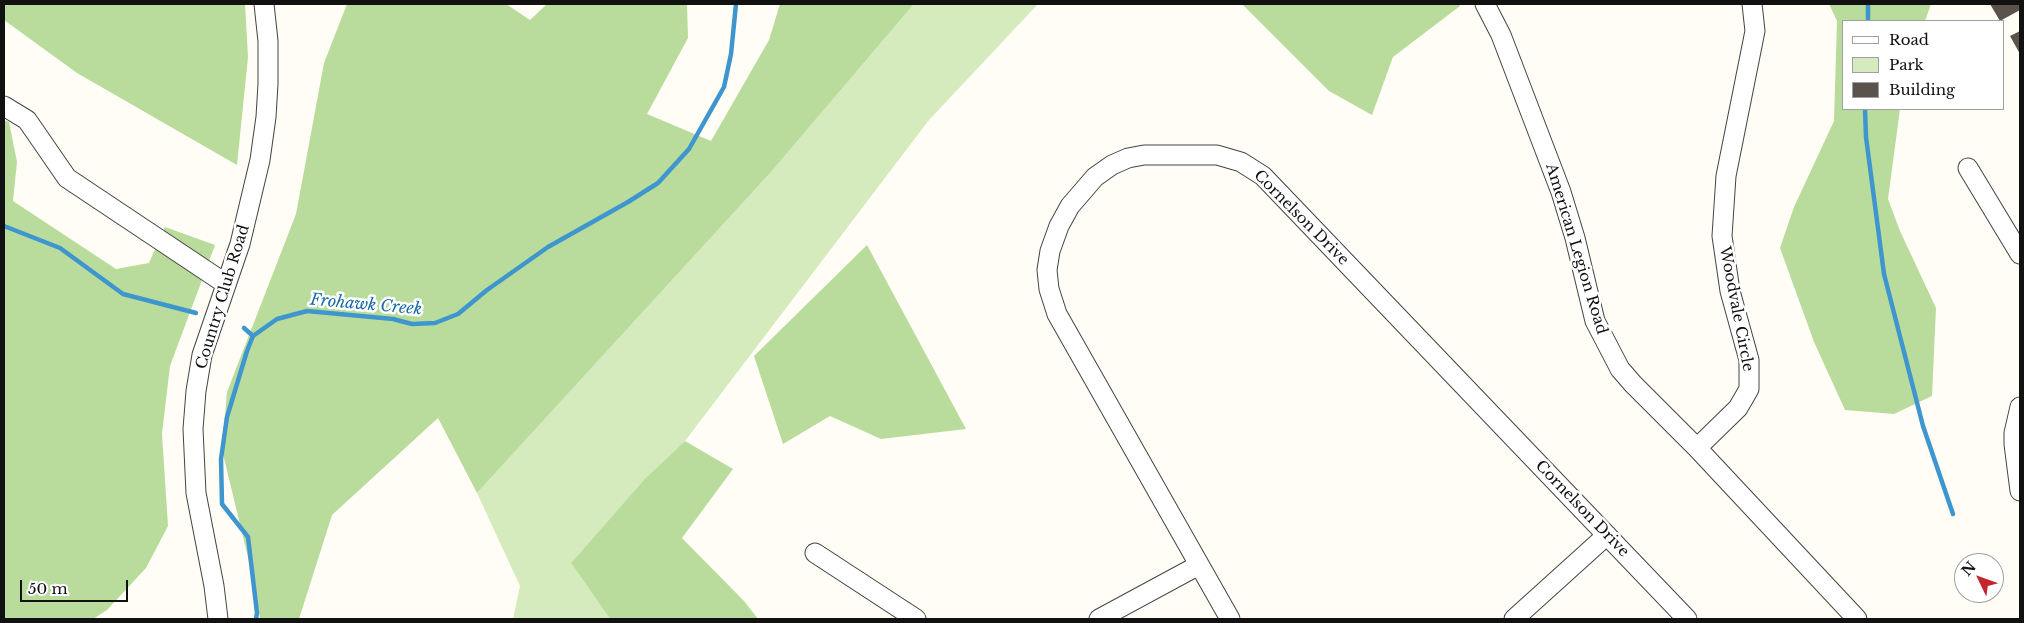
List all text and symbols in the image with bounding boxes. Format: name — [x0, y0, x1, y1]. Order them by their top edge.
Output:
legend — [1842, 20, 2004, 110]
text: Road — [1889, 30, 1929, 49]
text: Park — [1889, 55, 1924, 74]
text: Building — [1889, 80, 1955, 99]
street label: American Legion Road — [1541, 161, 1611, 337]
street label: Cornelson Drive — [1250, 167, 1352, 269]
street label: Country Club Road — [192, 223, 254, 371]
street label: Woodvale Circle — [1715, 245, 1757, 373]
water label: Frohawk Creek — [309, 291, 423, 319]
street label: Cornelson Drive — [1531, 457, 1633, 561]
north arrow — [1954, 553, 2004, 603]
text: N — [1957, 558, 1980, 580]
scale bar — [22, 570, 130, 602]
text: 50 m — [28, 579, 68, 598]

